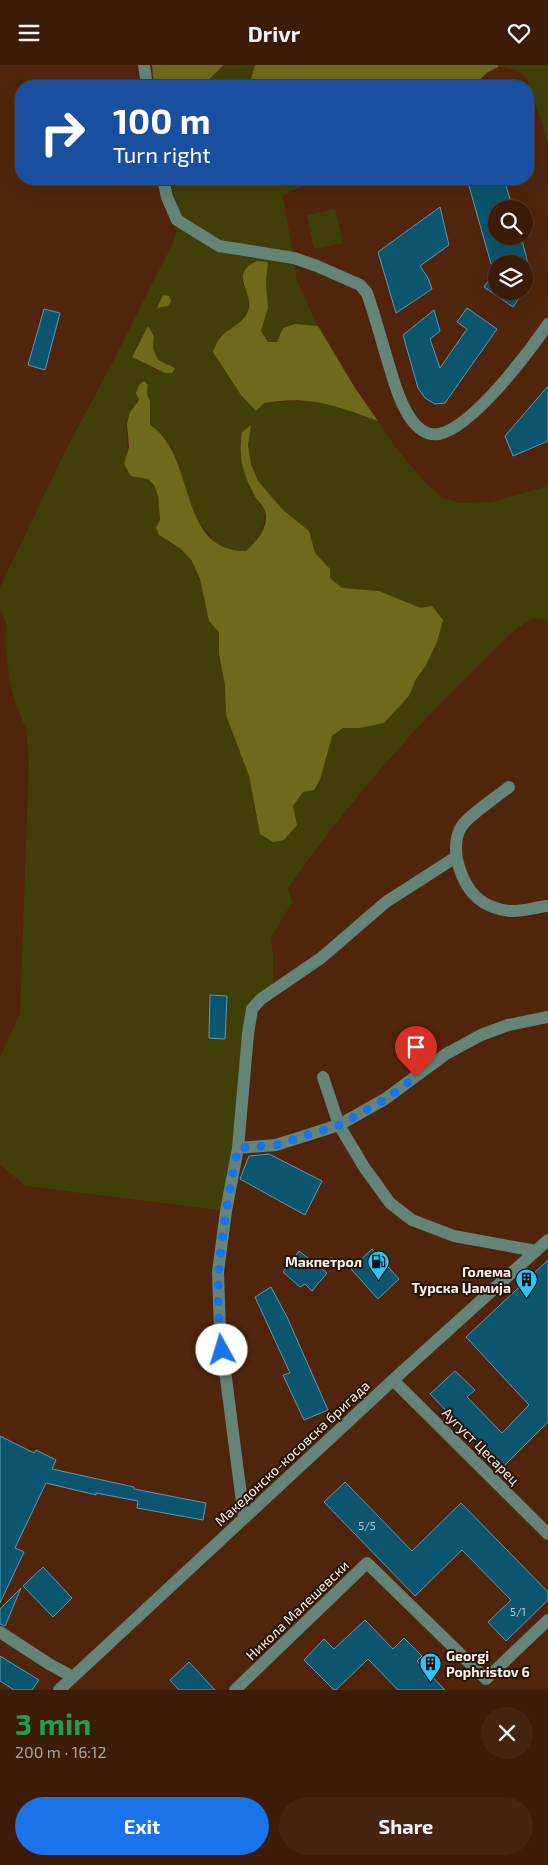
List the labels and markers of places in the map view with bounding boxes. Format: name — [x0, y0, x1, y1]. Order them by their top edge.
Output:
pin — [395, 1026, 437, 1077]
fuel station icon: Макпетрол — [366, 1249, 390, 1280]
place label: Макпетрол — [285, 1253, 362, 1270]
place label: Голема Турска Џамија — [412, 1263, 511, 1296]
building icon: Голема Турска Џамија — [515, 1267, 539, 1298]
place label: Georgi Pophristov 6 — [446, 1647, 530, 1680]
building icon: Georgi Pophristov 6 — [418, 1651, 442, 1682]

